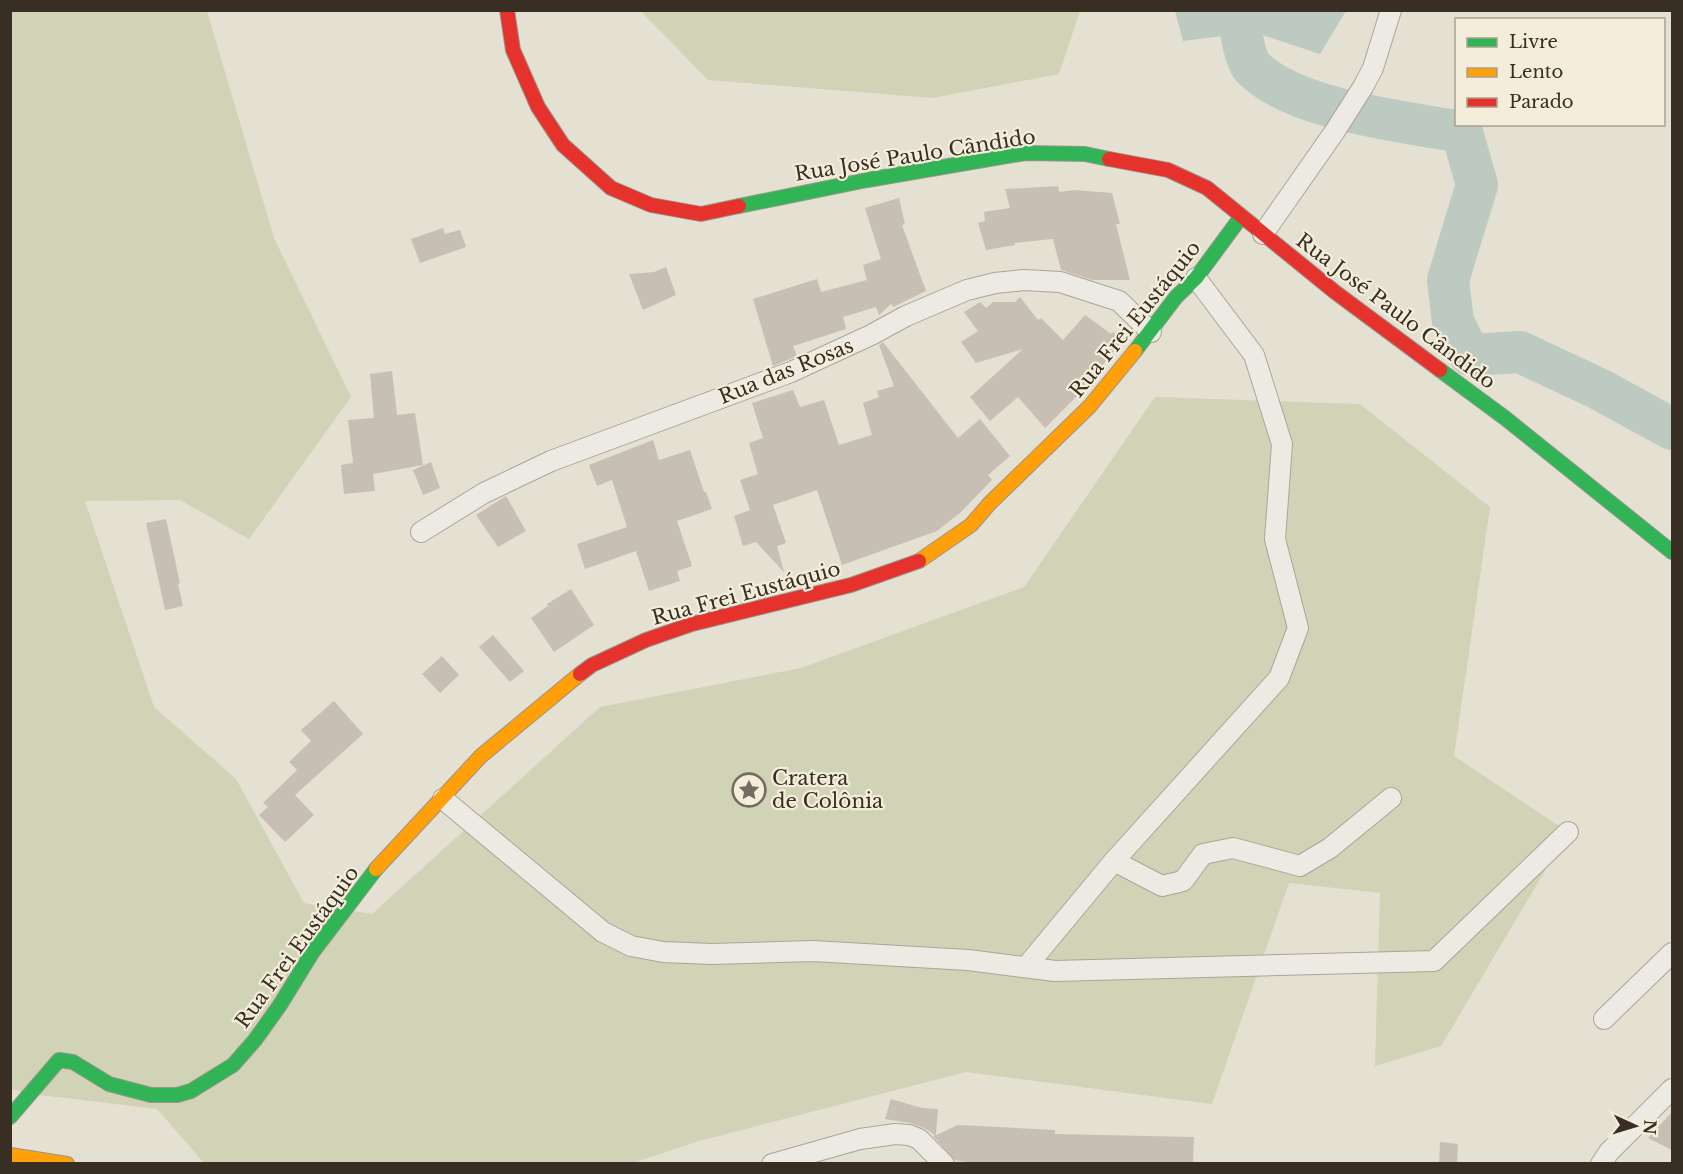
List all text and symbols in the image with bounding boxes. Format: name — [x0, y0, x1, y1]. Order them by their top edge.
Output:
legend — [1455, 18, 1665, 126]
text: Livre — [1509, 31, 1558, 53]
text: Lento — [1509, 61, 1563, 83]
text: Parado — [1509, 91, 1574, 113]
street label: Rua José Paulo Cândido — [793, 124, 1037, 186]
street label: Rua José Paulo Cândido — [1292, 228, 1500, 394]
street label: Rua Frei Eustáquio — [1065, 236, 1205, 402]
street label: Rua das Rosas — [715, 333, 857, 409]
street label: Rua Frei Eustáquio — [649, 556, 843, 630]
place label: Cratera de Colônia — [772, 766, 884, 813]
place icon: Cratera de Colônia — [731, 772, 767, 808]
street label: Rua Frei Eustáquio — [230, 861, 364, 1033]
north arrow — [1605, 1096, 1665, 1156]
text: N — [1639, 1119, 1660, 1135]

